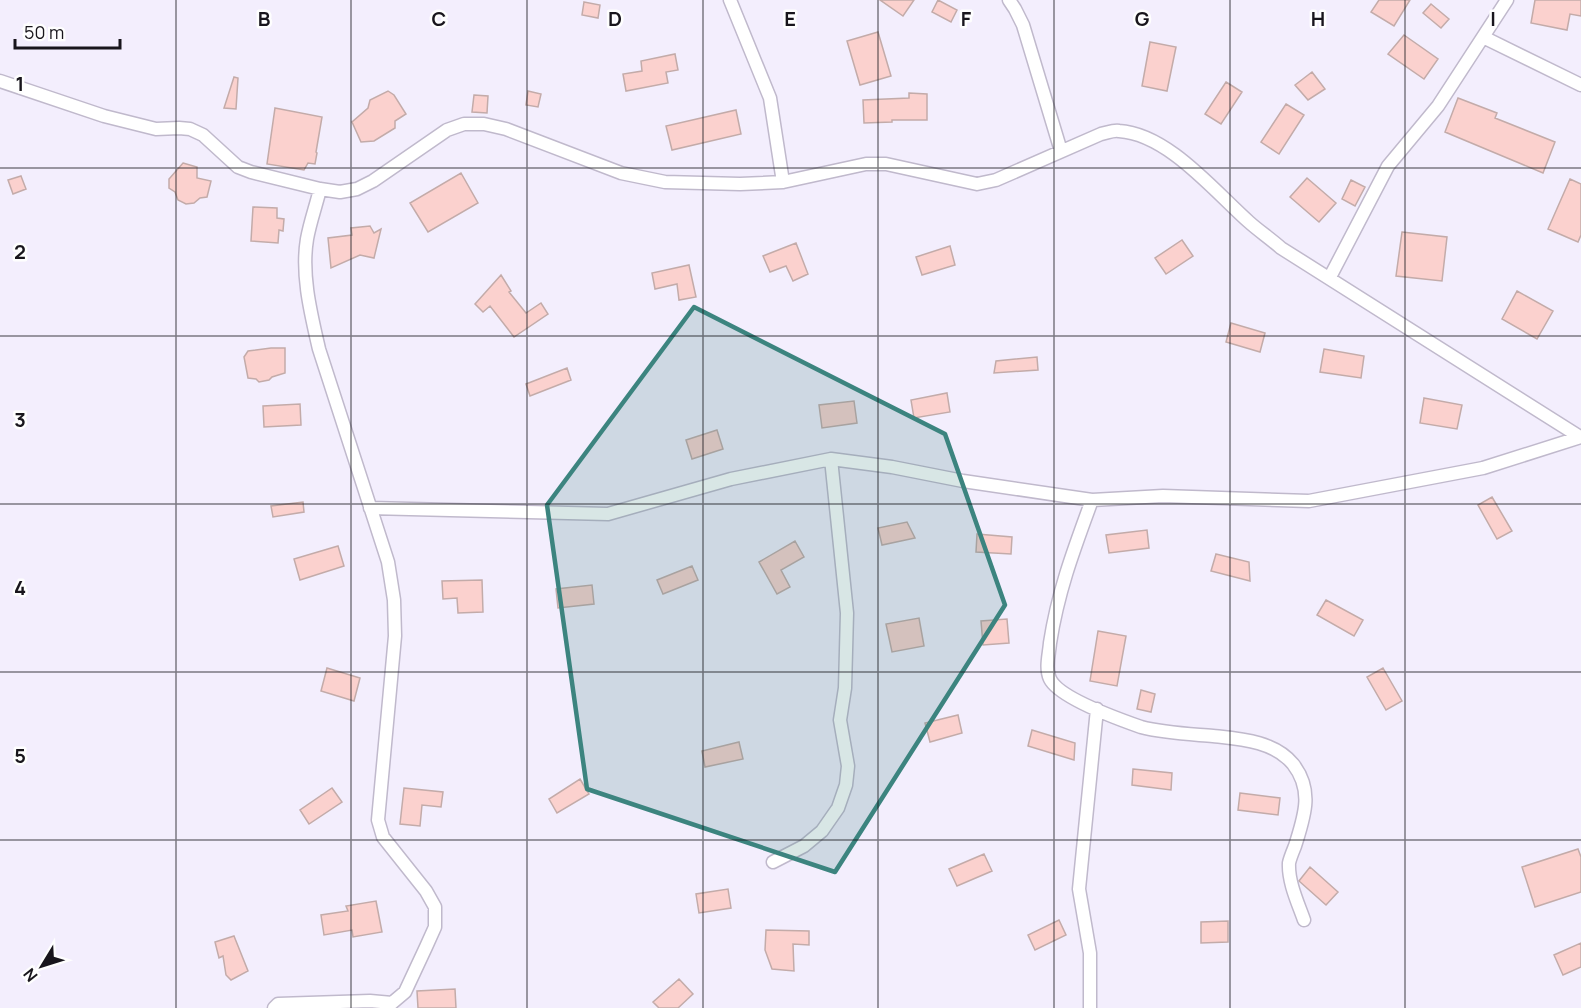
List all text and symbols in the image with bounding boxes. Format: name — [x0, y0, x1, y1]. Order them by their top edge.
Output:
text: B — [258, 5, 271, 32]
text: C — [432, 5, 446, 32]
text: D — [608, 5, 622, 32]
text: E — [784, 5, 796, 32]
text: F — [961, 5, 972, 32]
text: G — [1135, 5, 1150, 32]
text: H — [1311, 5, 1325, 32]
text: I — [1490, 5, 1496, 32]
scale bar — [15, 12, 120, 50]
text: 50 m — [24, 20, 64, 44]
text: 1 — [16, 70, 24, 97]
text: 2 — [14, 238, 26, 265]
text: 3 — [14, 406, 26, 433]
text: 4 — [14, 574, 26, 601]
text: 5 — [14, 742, 26, 769]
north arrow — [12, 936, 72, 996]
text: N — [18, 964, 42, 987]

